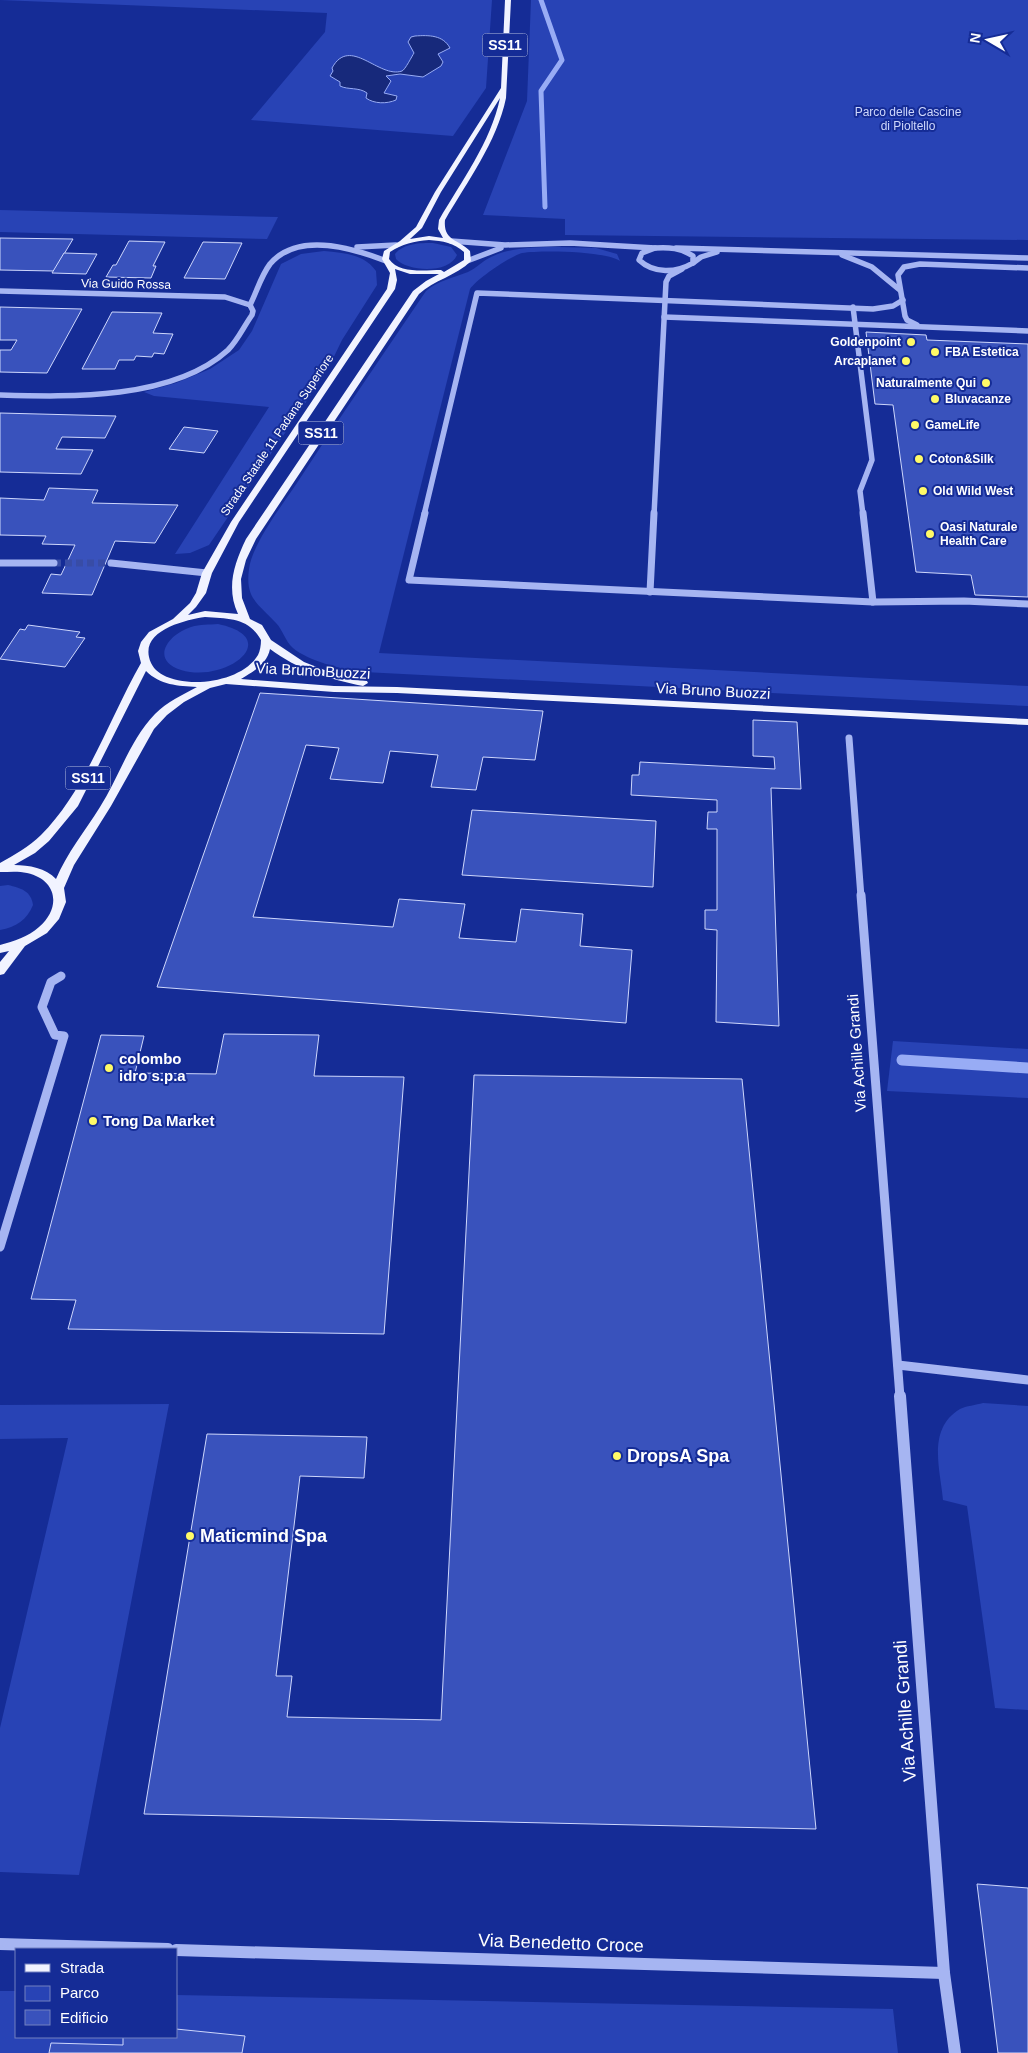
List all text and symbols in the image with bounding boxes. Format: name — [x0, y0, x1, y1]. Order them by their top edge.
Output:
north arrow — [963, 15, 1013, 65]
text: N — [966, 32, 984, 44]
road number: SS11 — [482, 34, 528, 56]
park label: Parco delle Cascine di Pioltello — [855, 105, 962, 133]
street label: Via Guido Rossa — [81, 276, 171, 292]
place label: Goldenpoint — [830, 335, 901, 349]
marker: Goldenpoint — [905, 336, 917, 348]
place label: FBA Estetica — [945, 345, 1019, 359]
marker: FBA Estetica — [929, 346, 941, 358]
street label: Strada Statale 11 Padana Superiore — [218, 351, 337, 518]
place label: Arcaplanet — [834, 354, 896, 368]
marker: Arcaplanet — [900, 355, 912, 367]
place label: Naturalmente Qui — [876, 376, 976, 390]
marker: Naturalmente Qui — [980, 377, 992, 389]
place label: Bluvacanze — [945, 392, 1011, 406]
marker: Bluvacanze — [929, 393, 941, 405]
place label: GameLife — [925, 418, 980, 432]
marker: GameLife — [909, 419, 921, 431]
road number: SS11 — [298, 422, 344, 444]
place label: Coton&Silk — [929, 452, 994, 466]
marker: Coton&Silk — [913, 453, 925, 465]
place label: Old Wild West — [933, 484, 1013, 498]
marker: Old Wild West — [917, 485, 929, 497]
place label: Oasi Naturale Health Care — [940, 520, 1018, 548]
marker: Oasi Naturale Health Care — [924, 528, 936, 540]
street label: Via Bruno Buozzi — [255, 659, 371, 682]
street label: Via Bruno Buozzi — [655, 679, 771, 702]
road number: SS11 — [66, 766, 110, 790]
street label: Via Achille Grandi — [844, 994, 869, 1113]
place label: colombo idro s.p.a — [119, 1050, 186, 1084]
marker: colombo idro s.p.a — [103, 1062, 115, 1074]
place label: Tong Da Market — [103, 1112, 214, 1129]
marker: Tong Da Market — [87, 1115, 99, 1127]
place label: DropsA Spa — [627, 1446, 730, 1466]
marker: DropsA Spa — [611, 1450, 623, 1462]
place label: Maticmind Spa — [200, 1526, 328, 1546]
marker: Maticmind Spa — [184, 1530, 196, 1542]
street label: Via Achille Grandi — [890, 1640, 920, 1782]
street label: Via Benedetto Croce — [478, 1930, 644, 1956]
legend — [15, 1948, 178, 2038]
text: Strada — [60, 1959, 105, 1976]
text: Parco — [60, 1984, 99, 2001]
text: Edificio — [60, 2009, 108, 2026]

